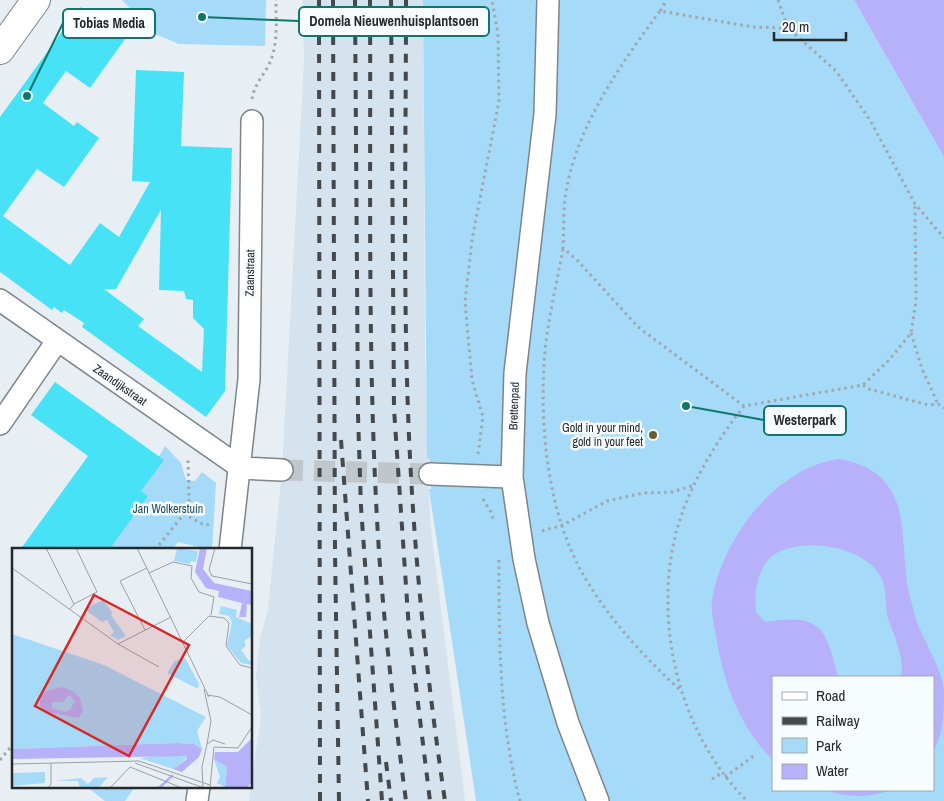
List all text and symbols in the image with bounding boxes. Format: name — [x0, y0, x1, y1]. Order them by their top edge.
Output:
callout: Domela Nieuwenhuisplantsoen — [299, 7, 489, 36]
callout: Tobias Media — [63, 9, 155, 38]
scale bar — [774, 10, 846, 42]
text: Domela Nieuwenhuisplantsoen — [309, 12, 479, 30]
text: Tobias Media — [73, 14, 146, 32]
text: 20 m — [782, 16, 809, 37]
street label: Zaanstraat — [242, 249, 258, 297]
street label: Zaandijkstraat — [90, 361, 150, 410]
street label: Brettenpad — [505, 382, 523, 430]
callout: Westerpark — [764, 406, 846, 435]
text: Westerpark — [774, 411, 837, 429]
place label: Gold in your mind, gold in your feet — [562, 420, 643, 450]
marker: Gold in your mind, gold in your feet — [647, 429, 659, 441]
park label: Jan Wolkerstuin — [133, 501, 203, 517]
inset map — [12, 548, 252, 788]
legend — [772, 676, 934, 791]
text: Road — [816, 685, 845, 706]
text: Railway — [816, 710, 861, 731]
text: Park — [816, 735, 842, 756]
text: Water — [816, 760, 848, 781]

